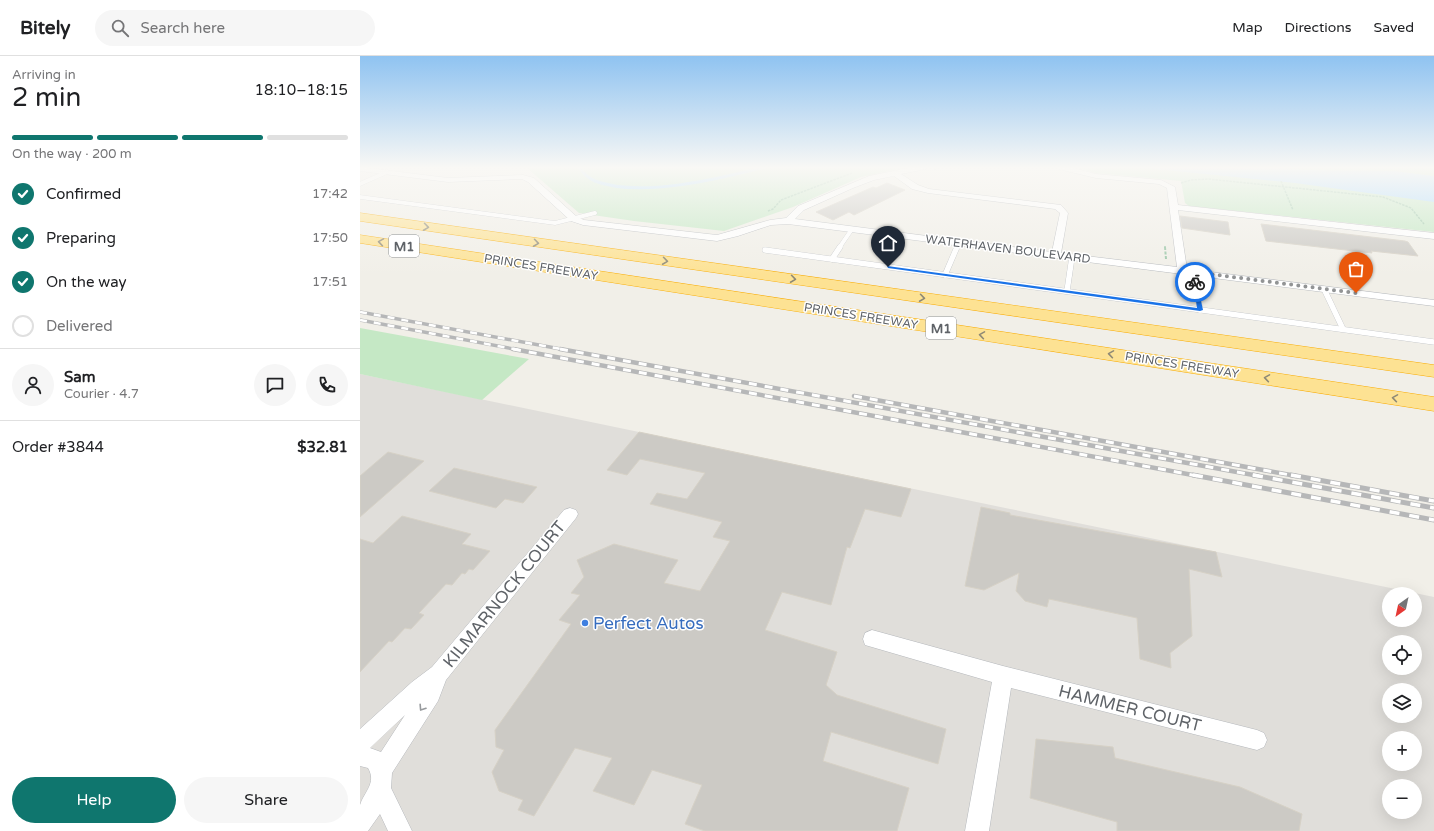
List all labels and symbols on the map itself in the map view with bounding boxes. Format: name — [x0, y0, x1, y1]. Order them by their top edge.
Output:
one-way arrow — [423, 222, 429, 230]
pin — [871, 226, 905, 267]
street label: WATERHAVEN BOULEVARD — [925, 232, 1091, 266]
road number: M1 — [389, 235, 419, 257]
one-way arrow — [378, 238, 384, 247]
one-way arrow — [533, 238, 539, 247]
street label: PRINCES FREEWAY — [483, 251, 599, 283]
pin — [1339, 252, 1373, 293]
one-way arrow — [662, 256, 668, 265]
courier — [1175, 262, 1215, 302]
one-way arrow — [790, 274, 796, 283]
one-way arrow — [919, 293, 925, 302]
street label: PRINCES FREEWAY — [803, 300, 919, 332]
road number: M1 — [926, 317, 956, 339]
one-way arrow — [979, 331, 985, 340]
street label: PRINCES FREEWAY — [1124, 349, 1240, 381]
one-way arrow — [1108, 350, 1114, 359]
one-way arrow — [1264, 374, 1270, 383]
one-way arrow — [1392, 394, 1399, 403]
street label: KILMARNOCK COURT — [439, 516, 571, 672]
north arrow — [1382, 587, 1422, 627]
place label: Perfect Autos — [593, 613, 704, 634]
marker: Perfect Autos — [580, 618, 590, 628]
street label: HAMMER COURT — [1056, 681, 1204, 737]
one-way arrow — [420, 704, 427, 711]

